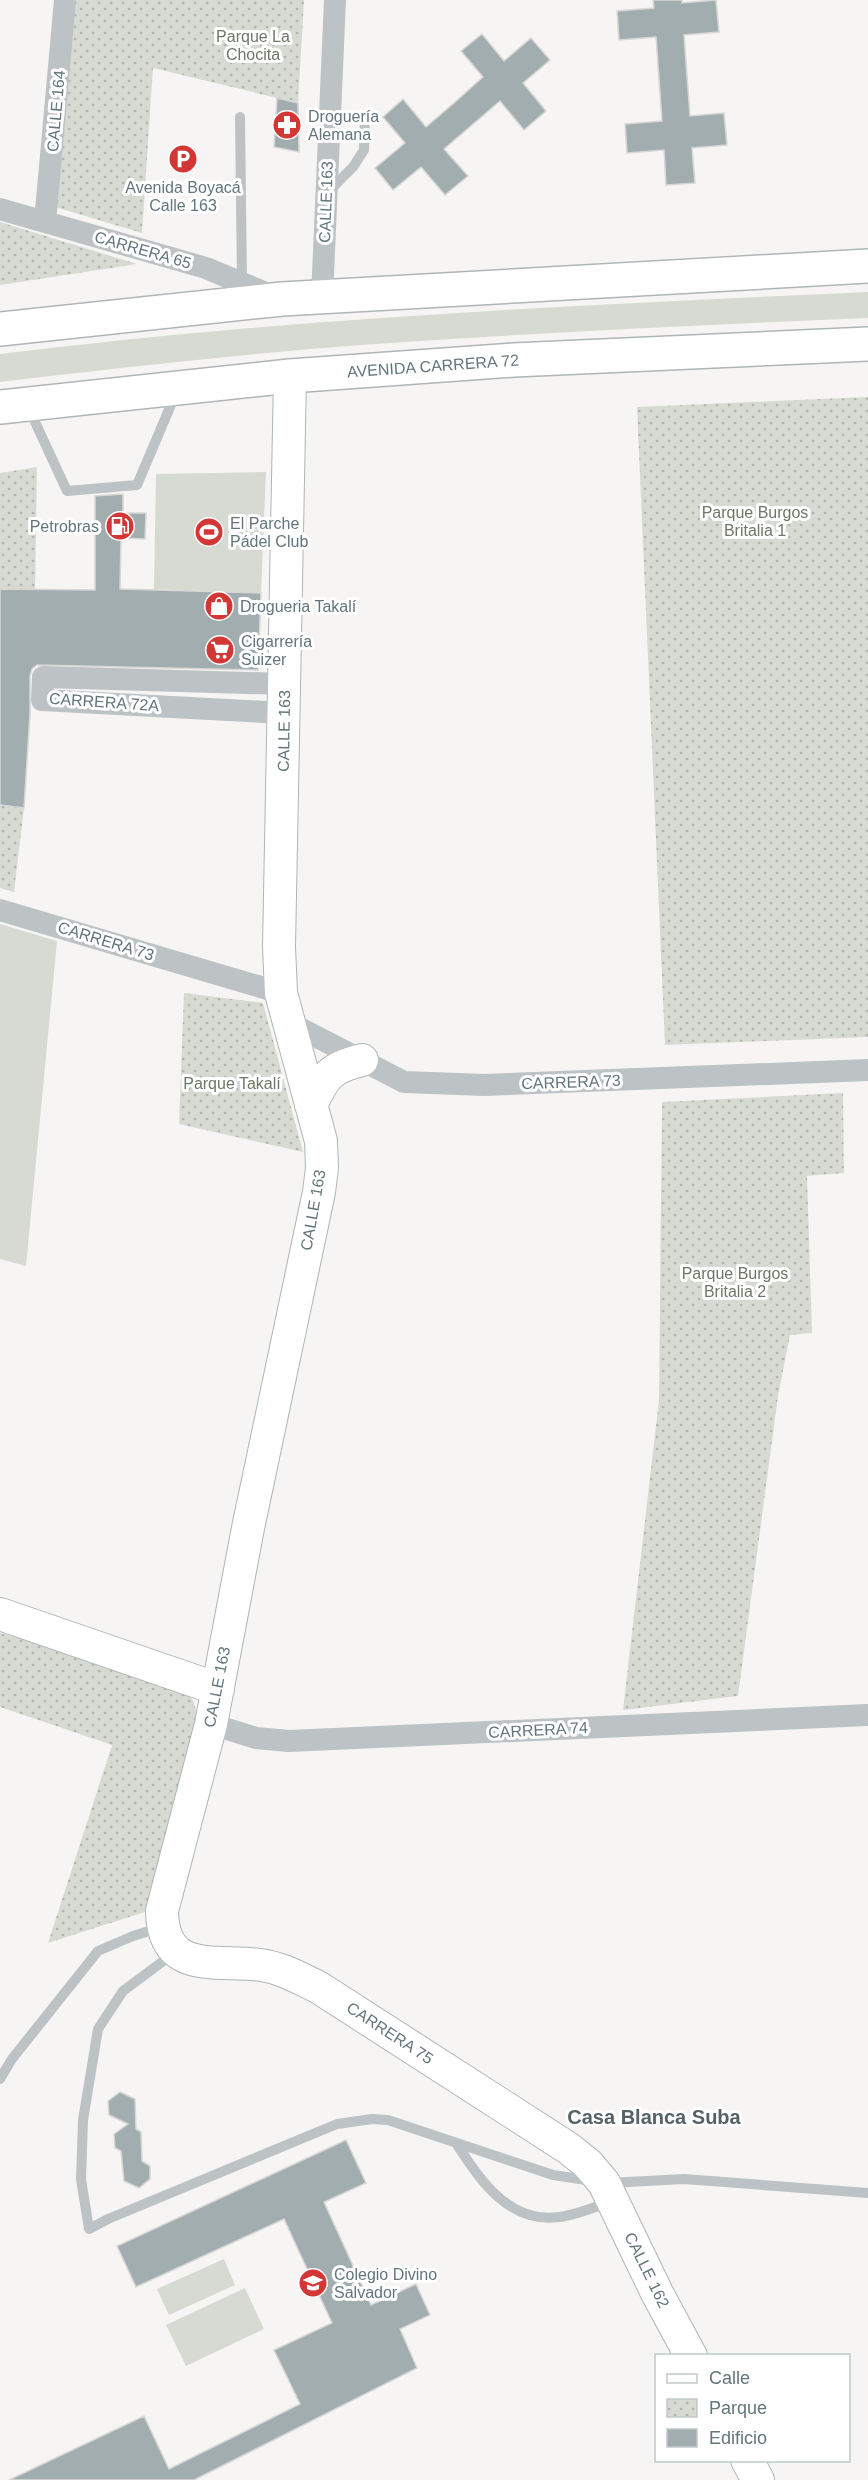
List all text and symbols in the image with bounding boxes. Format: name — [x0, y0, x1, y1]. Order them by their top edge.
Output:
park label: Parque La Chocita — [216, 28, 290, 63]
street label: CALLE 164 — [44, 69, 68, 153]
place label: Droguería Alemana — [308, 108, 379, 143]
pharmacy icon: Droguería Alemana — [271, 109, 303, 141]
parking icon: Avenida Boyacá Calle 163 — [167, 143, 199, 175]
street label: CALLE 163 — [316, 161, 336, 243]
place label: Avenida Boyacá Calle 163 — [125, 179, 241, 214]
street label: CARRERA 65 — [93, 228, 193, 272]
street label: AVENIDA CARRERA 72 — [347, 352, 520, 380]
park label: Parque Burgos Britalia 1 — [702, 504, 808, 539]
fuel station icon: Petrobras — [104, 510, 136, 542]
place label: El Parche Pádel Club — [230, 515, 308, 550]
sports icon: El Parche Pádel Club — [193, 516, 225, 548]
place label: Petrobras — [30, 518, 99, 535]
shop icon: Drogueria Takalí — [203, 590, 235, 622]
place label: Drogueria Takalí — [240, 598, 357, 615]
place label: Cigarrería Suizer — [241, 633, 312, 668]
supermarket icon: Cigarrería Suizer — [204, 634, 236, 666]
street label: CARRERA 72A — [48, 690, 160, 714]
street label: CALLE 163 — [275, 690, 293, 772]
street label: CARRERA 73 — [56, 918, 156, 964]
street label: CARRERA 73 — [521, 1072, 621, 1092]
park label: Parque Takalí — [183, 1075, 281, 1092]
street label: CALLE 163 — [298, 1168, 328, 1252]
park label: Parque Burgos Britalia 2 — [682, 1265, 788, 1300]
street label: CALLE 163 — [201, 1645, 233, 1729]
street label: CARRERA 74 — [488, 1719, 588, 1741]
street label: CARRERA 75 — [344, 1999, 436, 2067]
district label: Casa Blanca Suba — [567, 2106, 742, 2128]
street label: CALLE 162 — [621, 2229, 673, 2311]
place label: Colegio Divino Salvador — [334, 2266, 437, 2301]
school or university icon: Colegio Divino Salvador — [297, 2267, 329, 2299]
legend — [655, 2354, 850, 2462]
text: Calle — [709, 2368, 750, 2388]
text: Parque — [709, 2398, 767, 2418]
text: Edificio — [709, 2428, 767, 2448]

